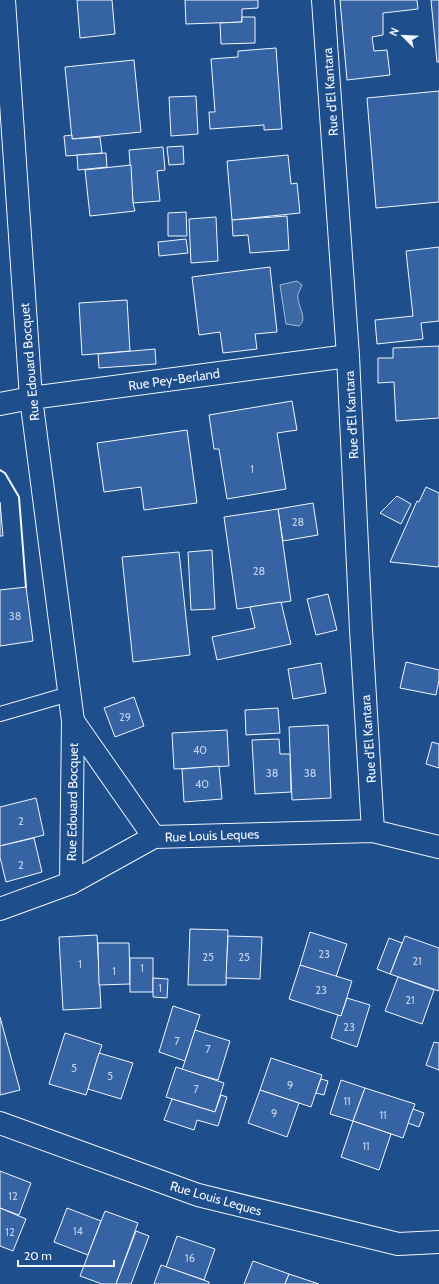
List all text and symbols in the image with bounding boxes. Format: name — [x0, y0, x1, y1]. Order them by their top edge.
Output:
north arrow — [383, 16, 423, 56]
text: N — [386, 26, 402, 38]
street label: Rue d'El Kantara — [319, 47, 341, 137]
street label: Rue Edouard Bocquet — [16, 302, 42, 422]
street label: Rue Pey-Berland — [127, 365, 221, 393]
street label: Rue d'El Kantara — [341, 370, 361, 460]
house number: 1 — [250, 462, 254, 476]
house number: 28 — [292, 515, 304, 529]
house number: 28 — [253, 564, 265, 578]
house number: 38 — [9, 609, 21, 623]
street label: Rue d'El Kantara — [357, 694, 379, 784]
house number: 29 — [119, 710, 131, 724]
street label: Rue Edouard Bocquet — [63, 742, 81, 861]
house number: 40 — [193, 743, 207, 757]
house number: 38 — [266, 766, 278, 780]
house number: 38 — [304, 766, 316, 780]
house number: 40 — [195, 777, 209, 791]
house number: 2 — [18, 814, 24, 828]
street label: Rue Louis Leques — [164, 825, 260, 845]
house number: 2 — [18, 858, 24, 872]
house number: 23 — [318, 947, 330, 961]
house number: 25 — [202, 950, 214, 964]
house number: 25 — [238, 950, 250, 964]
house number: 21 — [412, 954, 422, 968]
house number: 1 — [78, 957, 82, 971]
house number: 1 — [140, 961, 144, 975]
house number: 1 — [112, 964, 116, 978]
house number: 1 — [158, 981, 162, 995]
house number: 23 — [315, 983, 327, 997]
house number: 21 — [405, 993, 415, 1007]
house number: 23 — [343, 1020, 355, 1034]
house number: 7 — [174, 1034, 180, 1048]
house number: 7 — [205, 1042, 211, 1056]
house number: 5 — [71, 1061, 77, 1075]
house number: 5 — [107, 1069, 113, 1083]
house number: 9 — [287, 1078, 293, 1092]
house number: 7 — [193, 1082, 199, 1096]
house number: 11 — [343, 1094, 351, 1108]
house number: 9 — [271, 1106, 277, 1120]
house number: 11 — [379, 1108, 387, 1122]
house number: 11 — [362, 1139, 370, 1153]
street label: Rue Louis Leques — [168, 1177, 264, 1219]
house number: 12 — [8, 1189, 18, 1203]
house number: 14 — [73, 1224, 84, 1238]
house number: 12 — [5, 1225, 15, 1239]
scale bar — [18, 1242, 114, 1268]
text: 20 m — [24, 1248, 52, 1263]
house number: 16 — [185, 1251, 195, 1265]

